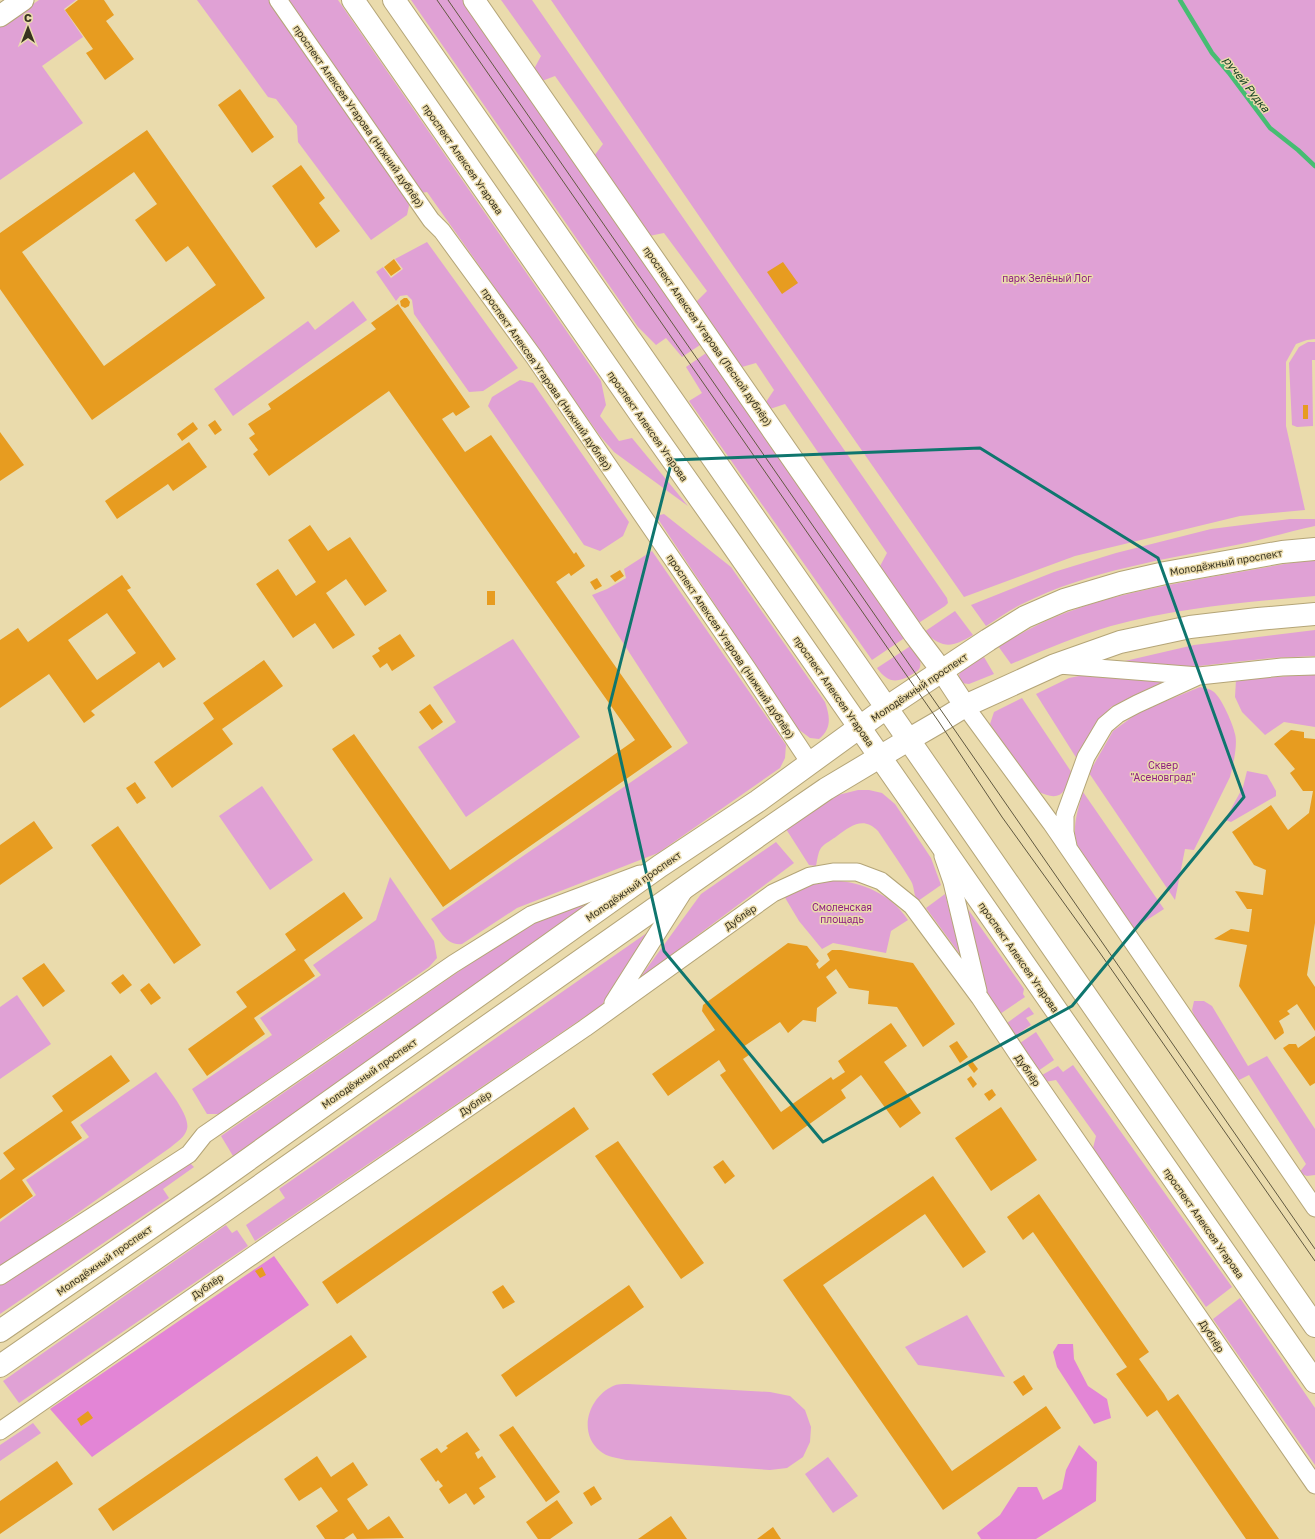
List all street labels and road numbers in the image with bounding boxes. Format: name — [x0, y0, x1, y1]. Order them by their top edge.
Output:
street label: проспект Алексея Угарова (Нижний дублёр) — [291, 23, 427, 209]
street label: проспект Алексея Угарова — [420, 102, 506, 216]
street label: проспект Алексея Угарова (Лесной дублёр) — [641, 244, 775, 428]
street label: проспект Алексея Угарова (Нижний дублёр) — [479, 286, 615, 472]
street label: проспект Алексея Угарова — [605, 369, 691, 483]
street label: Молодёжный проспект — [1169, 546, 1283, 578]
street label: проспект Алексея Угарова (Нижний дублёр) — [665, 552, 797, 740]
street label: проспект Алексея Угарова — [791, 634, 877, 748]
street label: Молодёжный проспект — [868, 650, 970, 724]
street label: Молодёжный проспект — [583, 848, 683, 924]
street label: проспект Алексея Угарова — [976, 900, 1062, 1014]
street label: Дублёр — [722, 902, 758, 932]
street label: Молодёжный проспект — [319, 1035, 419, 1111]
street label: Дублёр — [1013, 1052, 1043, 1088]
street label: Дублёр — [457, 1088, 493, 1118]
street label: проспект Алексея Угарова — [1161, 1166, 1247, 1280]
street label: Молодёжный проспект — [54, 1222, 154, 1298]
street label: Дублёр — [189, 1271, 225, 1301]
street label: Дублёр — [1197, 1317, 1227, 1355]

